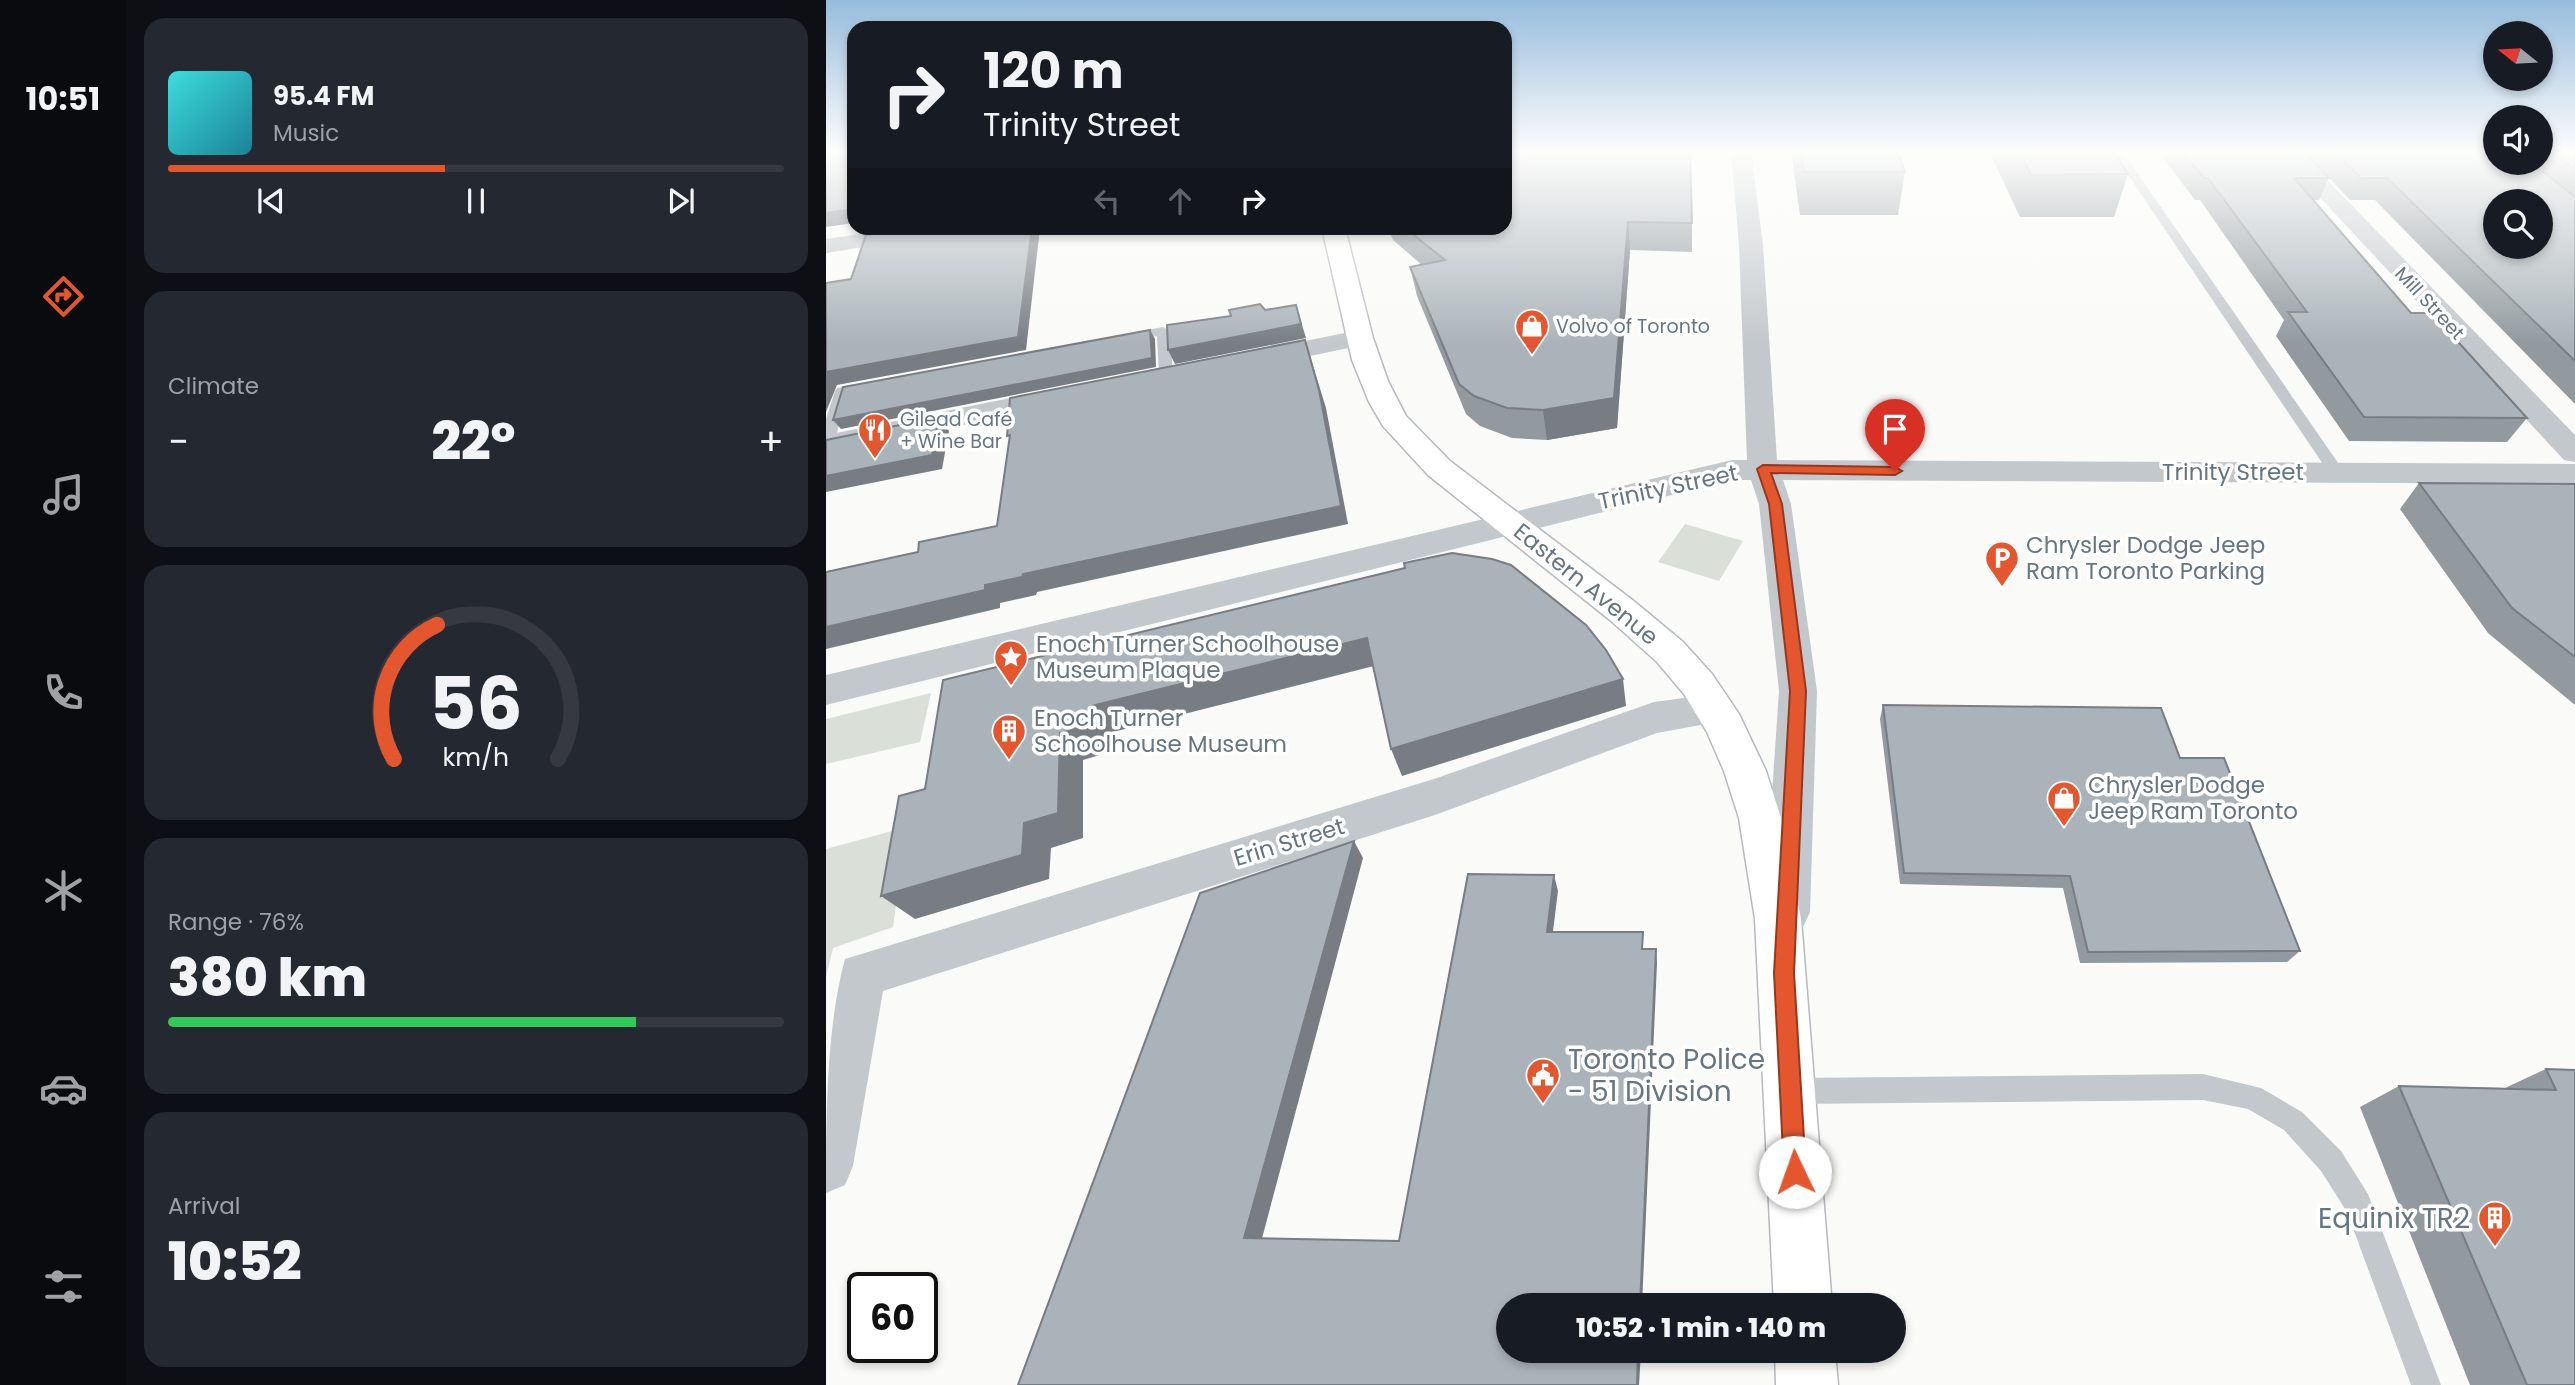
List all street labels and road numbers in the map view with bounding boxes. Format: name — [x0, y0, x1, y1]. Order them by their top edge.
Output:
street label: Mill Street — [2389, 261, 2471, 346]
street label: Trinity Street — [2162, 456, 2304, 488]
street label: Trinity Street — [1595, 457, 1741, 517]
street label: Eastern Avenue — [1507, 516, 1665, 652]
street label: Erin Street — [1230, 810, 1348, 874]

